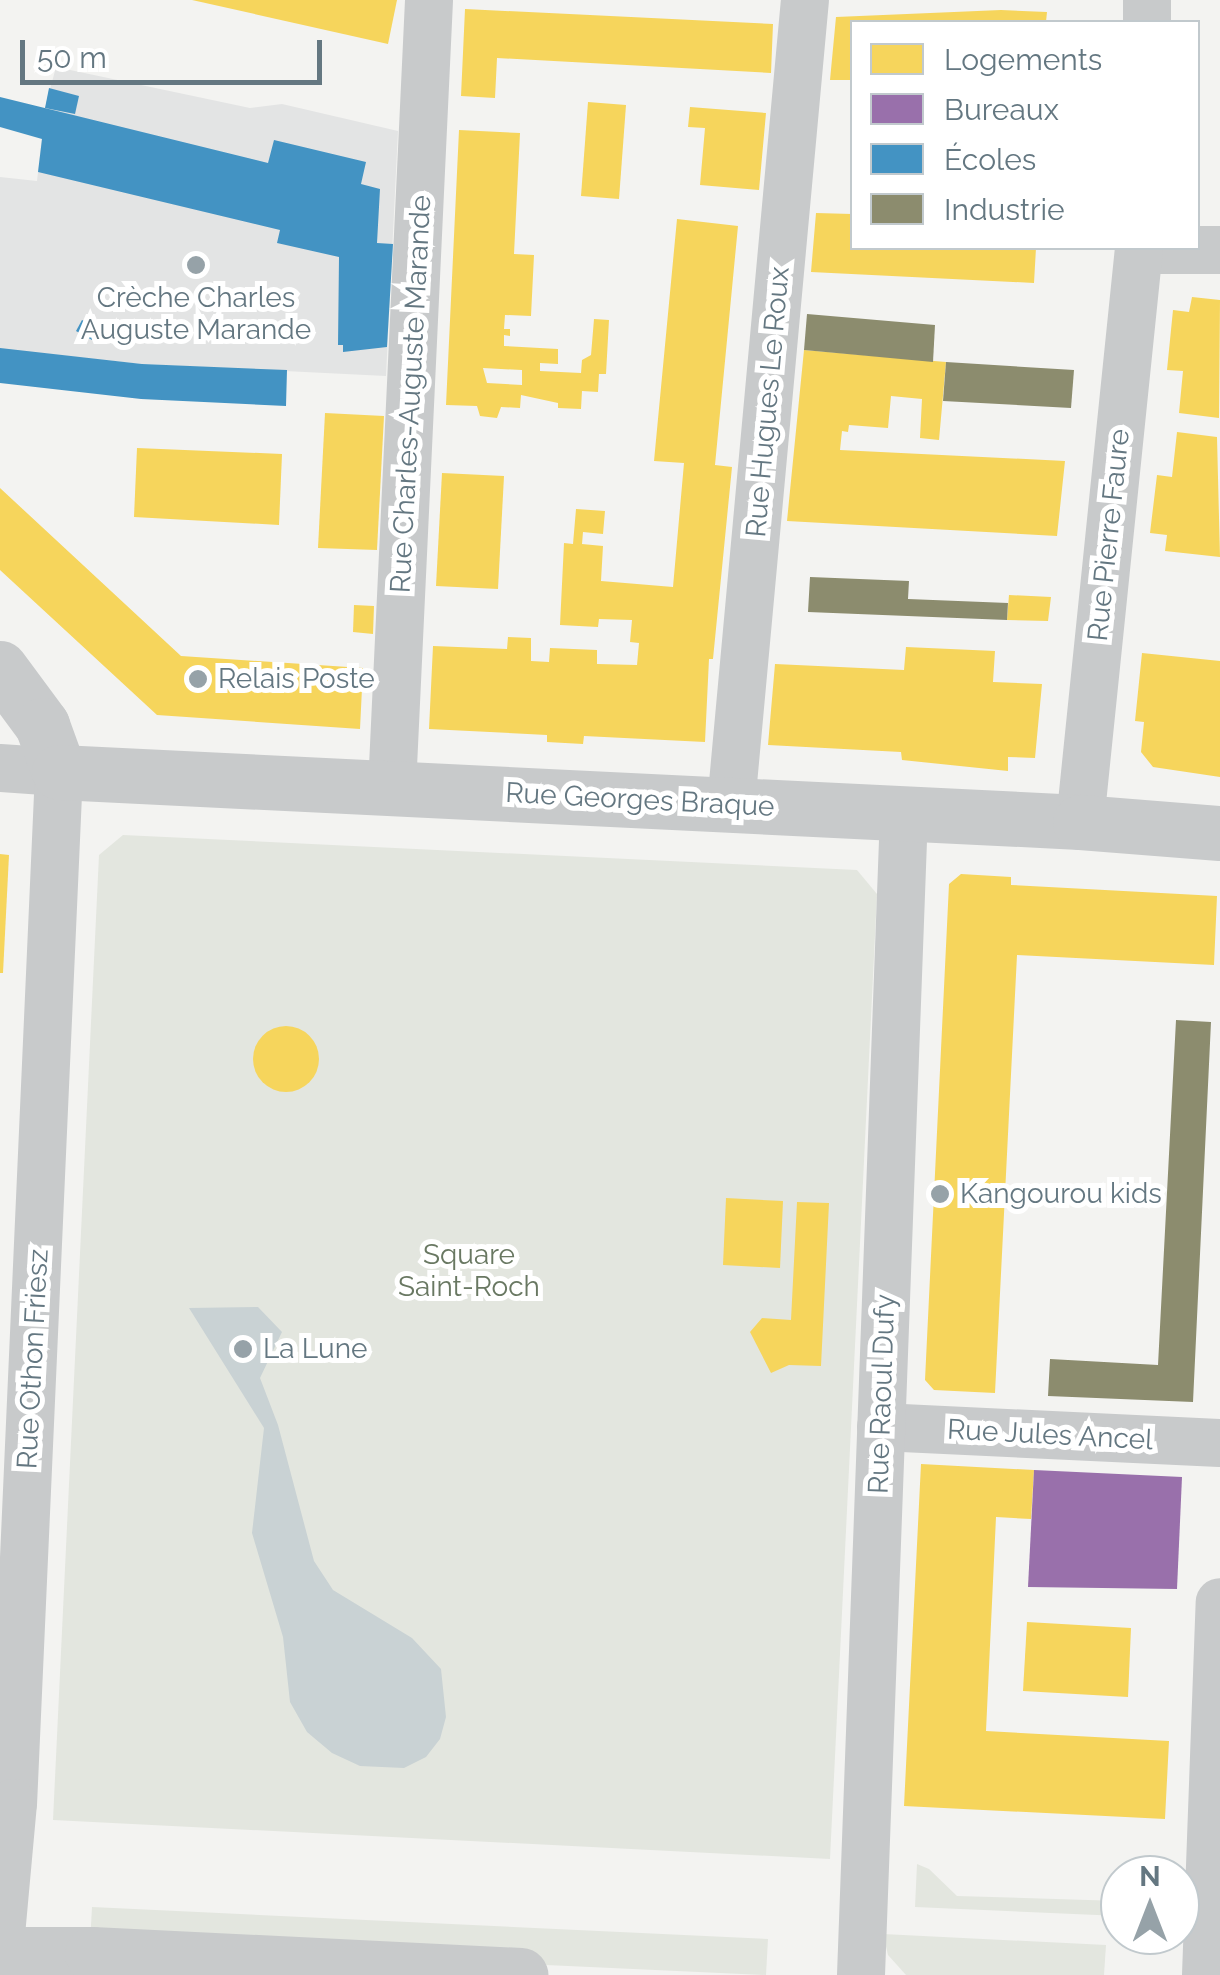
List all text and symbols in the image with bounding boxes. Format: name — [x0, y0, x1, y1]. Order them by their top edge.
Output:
scale bar — [25, 20, 328, 82]
legend — [850, 20, 1200, 250]
text: 50 m — [37, 40, 107, 75]
text: Logements — [944, 42, 1102, 77]
text: Bureaux — [944, 92, 1059, 127]
text: Écoles — [944, 142, 1036, 177]
text: Industrie — [944, 192, 1065, 227]
street label: Rue Charles-Auguste Marande — [384, 194, 438, 594]
marker: Crèche Charles Auguste Marande — [185, 254, 207, 276]
street label: Rue Hugues Le Roux — [739, 265, 797, 539]
place label: Crèche Charles Auguste Marande — [81, 281, 311, 347]
street label: Rue Pierre Faure — [1081, 427, 1137, 643]
place label: Relais Poste — [218, 662, 375, 696]
marker: Relais Poste — [187, 668, 209, 690]
street label: Rue Georges Braque — [505, 776, 775, 824]
place label: Kangourou kids — [960, 1177, 1162, 1211]
marker: Kangourou kids — [929, 1183, 951, 1205]
park label: Square Saint-Roch — [398, 1238, 540, 1304]
street label: Rue Othon Friesz — [10, 1248, 56, 1470]
street label: Rue Raoul Dufy — [862, 1293, 902, 1495]
place label: La Lune — [263, 1332, 367, 1366]
marker: La Lune — [232, 1338, 254, 1360]
street label: Rue Jules Ancel — [946, 1413, 1154, 1457]
north arrow — [1100, 1855, 1200, 1955]
text: N — [1139, 1860, 1161, 1893]

